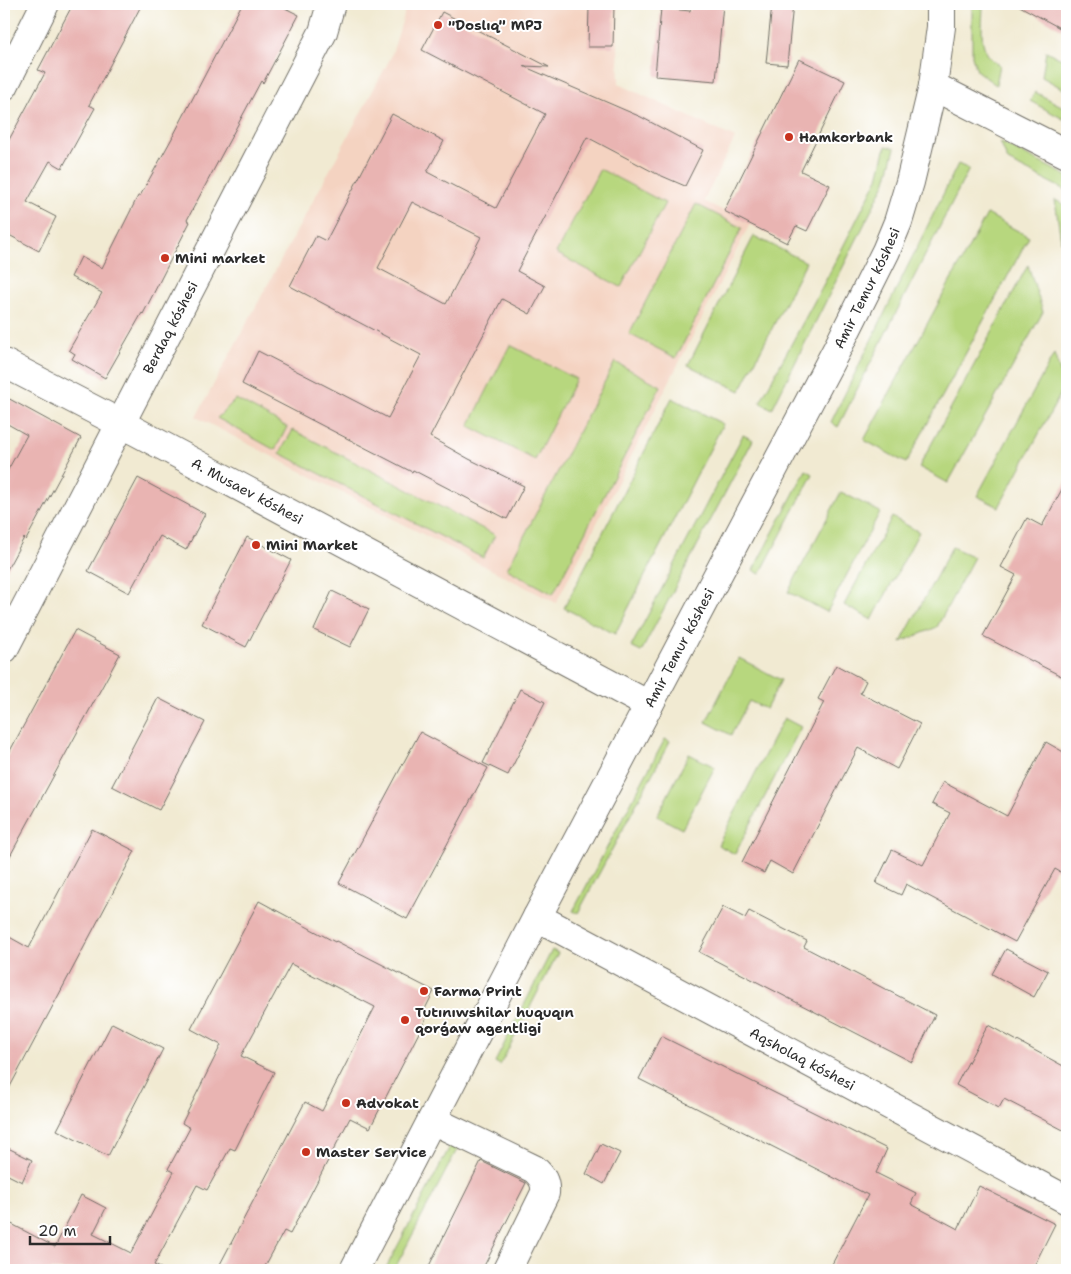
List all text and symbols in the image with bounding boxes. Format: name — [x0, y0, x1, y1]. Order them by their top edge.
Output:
place label: "Doslıq" MPJ — [448, 16, 542, 34]
marker: "Doslıq" MPJ — [432, 19, 444, 31]
place label: Hamkorbank — [799, 128, 893, 146]
marker: Hamkorbank — [783, 131, 795, 143]
street label: Amir Temur kóshesi — [830, 225, 904, 351]
place label: Mini market — [175, 249, 265, 267]
marker: Mini market — [159, 252, 171, 264]
street label: Berdaq kóshesi — [139, 278, 202, 377]
street label: A. Musaev kóshesi — [188, 454, 306, 528]
place label: Mini Market — [266, 536, 358, 554]
marker: Mini Market — [250, 539, 262, 551]
street label: Amir Temur kóshesi — [640, 585, 718, 711]
place label: Farma Print — [434, 982, 522, 1000]
marker: Farma Print — [418, 985, 430, 997]
place label: Tutınıwshilar huquqın qorǵaw agentligi — [415, 1003, 574, 1037]
marker: Tutınıwshilar huquqın qorǵaw agentligi — [399, 1014, 411, 1026]
street label: Aqsholaq kóshesi — [747, 1023, 858, 1094]
place label: Advokat — [356, 1094, 419, 1112]
marker: Advokat — [340, 1097, 352, 1109]
place label: Master Service — [316, 1143, 427, 1161]
marker: Master Service — [300, 1146, 312, 1158]
scale bar — [30, 1214, 110, 1246]
text: 20 m — [38, 1221, 77, 1241]

